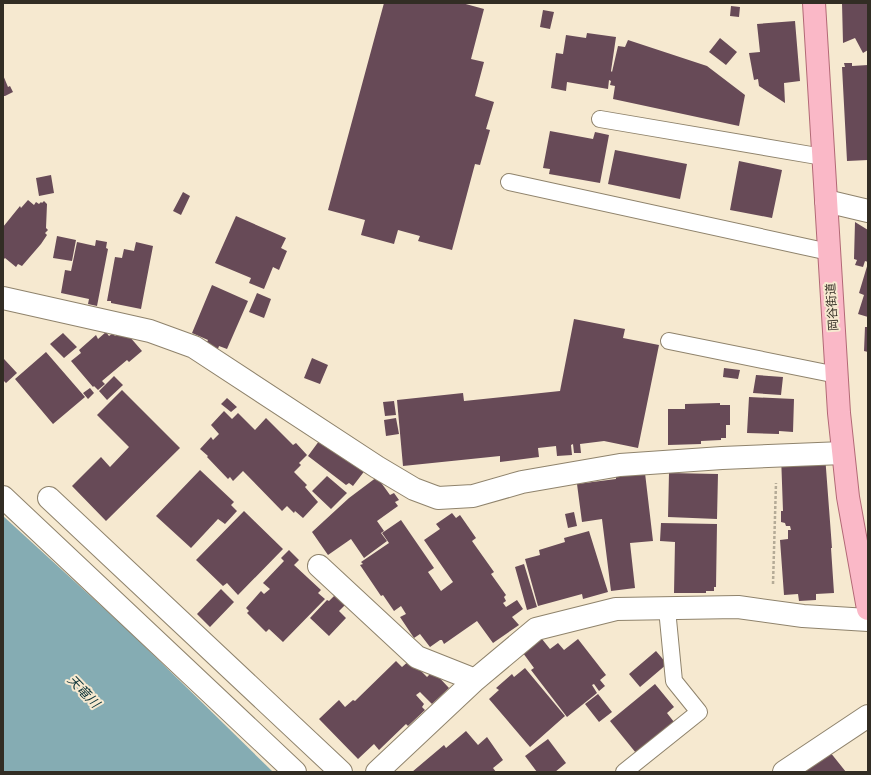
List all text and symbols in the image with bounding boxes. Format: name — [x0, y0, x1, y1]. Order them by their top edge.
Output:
street label: 岡谷街道 — [822, 283, 841, 332]
water label: 天竜川 — [64, 671, 105, 713]

